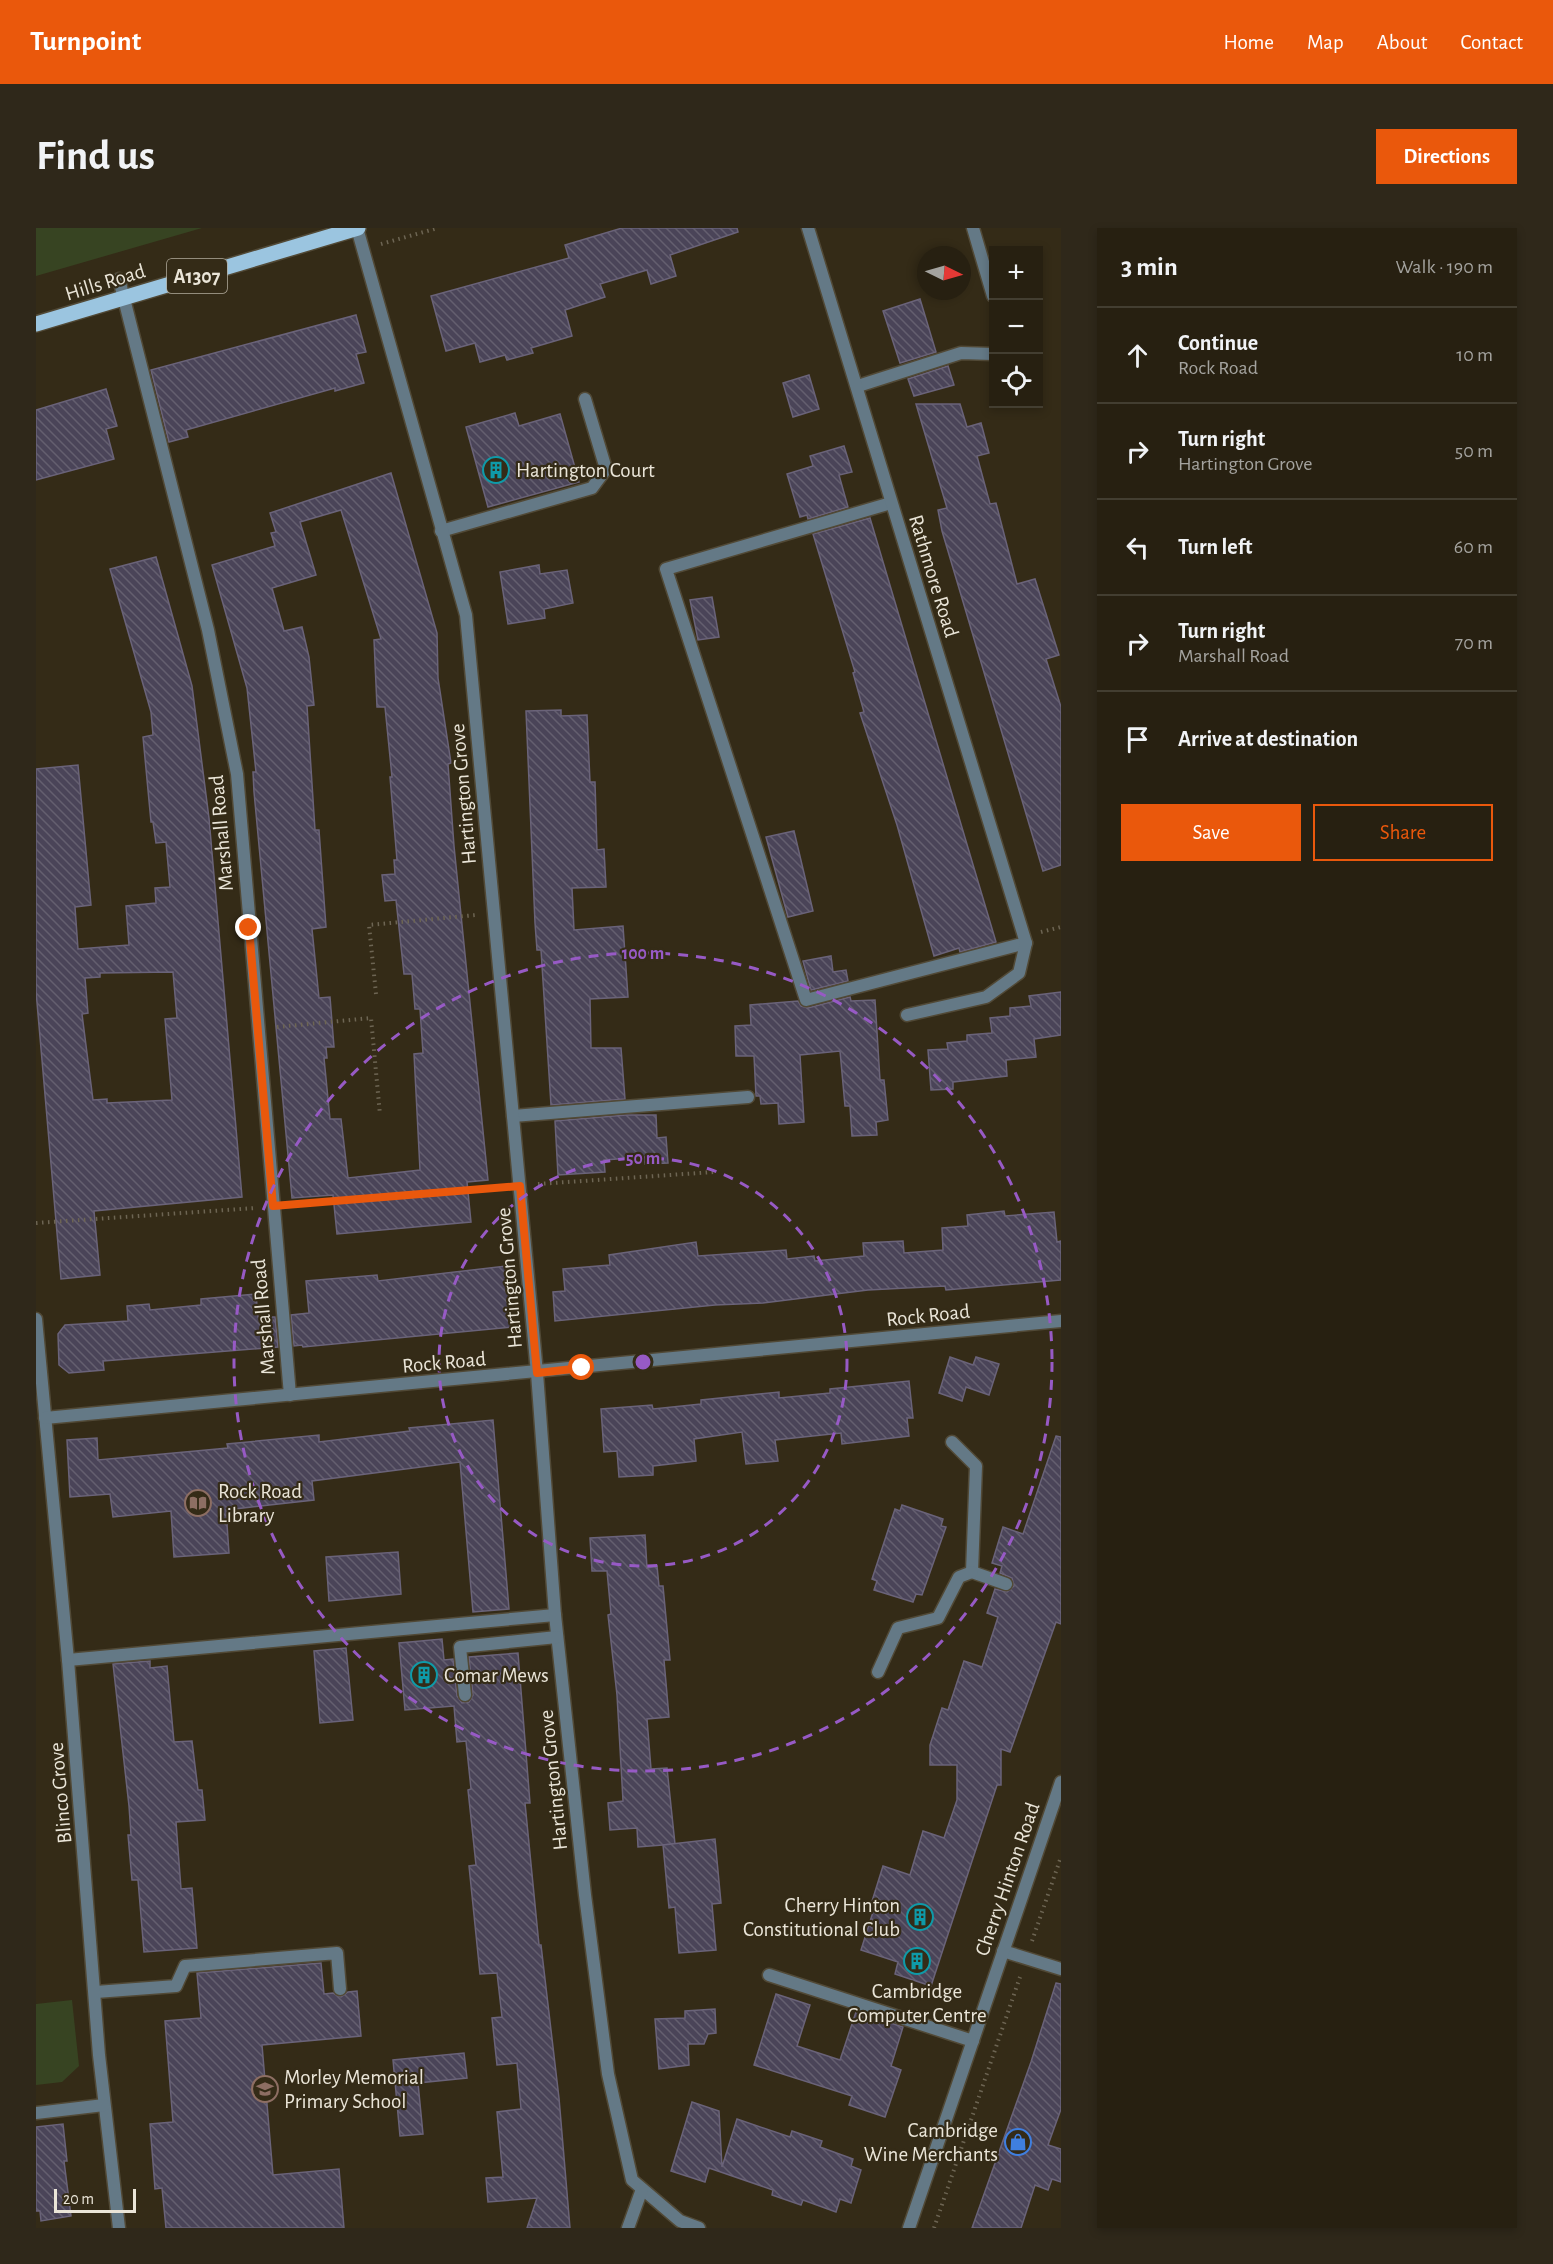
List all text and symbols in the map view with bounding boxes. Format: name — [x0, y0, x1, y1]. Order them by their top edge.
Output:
text: Turnpoint — [30, 28, 141, 56]
text: Home — [1223, 32, 1274, 53]
text: Map — [1307, 32, 1344, 53]
text: About — [1377, 32, 1427, 53]
text: Contact — [1460, 32, 1523, 53]
button: Directions — [1376, 129, 1517, 184]
text: Find us — [36, 135, 155, 177]
north arrow — [917, 246, 971, 300]
map controls — [989, 246, 1043, 408]
button: + — [989, 246, 1043, 300]
text: 3 min — [1121, 254, 1178, 280]
text: Walk · 190 m — [1396, 257, 1493, 277]
road number: A1307 — [167, 259, 227, 293]
street label: Hills Road — [62, 260, 148, 305]
button: − — [989, 300, 1043, 354]
text: Continue — [1178, 332, 1258, 354]
icon: ahead — [1121, 339, 1154, 372]
text: 10 m — [1456, 345, 1493, 365]
button: locate — [989, 354, 1043, 408]
text: Rock Road — [1178, 358, 1258, 378]
text: Turn right — [1178, 428, 1265, 450]
icon: right — [1121, 435, 1154, 468]
text: 50 m — [1455, 441, 1493, 461]
text: Hartington Grove — [1178, 454, 1312, 474]
building icon: Hartington Court — [481, 455, 511, 485]
place label: Hartington Court — [516, 460, 655, 481]
street label: Rathmore Road — [905, 512, 962, 640]
icon: left — [1121, 531, 1154, 564]
text: Turn left — [1178, 536, 1252, 558]
text: 60 m — [1454, 537, 1493, 557]
text: Turn right — [1178, 620, 1265, 642]
icon: right — [1121, 627, 1154, 660]
text: 70 m — [1455, 633, 1493, 653]
text: Marshall Road — [1178, 646, 1289, 666]
street label: Hartington Grove — [447, 723, 480, 865]
icon: arrive — [1121, 723, 1154, 756]
text: Arrive at destination — [1178, 728, 1358, 750]
street label: Marshall Road — [206, 774, 237, 892]
button: Save — [1121, 804, 1301, 861]
button: Share — [1313, 804, 1493, 861]
route end — [235, 914, 261, 940]
text: 100 m — [622, 945, 664, 963]
text: 50 m — [626, 1150, 660, 1168]
street label: Hartington Grove — [493, 1207, 526, 1349]
street label: Marshall Road — [248, 1258, 279, 1376]
street label: Rock Road — [885, 1301, 971, 1330]
street label: Rock Road — [401, 1348, 487, 1377]
centre of rings — [633, 1352, 653, 1372]
route start — [568, 1354, 594, 1380]
place label: Rock Road Library — [218, 1481, 302, 1526]
library icon: Rock Road Library — [183, 1488, 213, 1518]
building icon: Comar Mews — [409, 1660, 439, 1690]
place label: Comar Mews — [444, 1665, 549, 1686]
street label: Hartington Grove — [536, 1709, 571, 1851]
street label: Blinco Grove — [46, 1741, 75, 1844]
street label: Cherry Hinton Road — [971, 1800, 1044, 1959]
place label: Cherry Hinton Constitutional Club — [743, 1895, 900, 1940]
building icon: Cherry Hinton Constitutional Club — [905, 1902, 935, 1932]
building icon: Cambridge Computer Centre — [902, 1946, 932, 1976]
place label: Cambridge Computer Centre — [847, 1981, 987, 2026]
place label: Morley Memorial Primary School — [284, 2067, 424, 2112]
school or university icon: Morley Memorial Primary School — [250, 2074, 280, 2104]
place label: Cambridge Wine Merchants — [864, 2120, 998, 2165]
shop icon: Cambridge Wine Merchants — [1003, 2127, 1033, 2157]
scale bar — [54, 2186, 136, 2214]
text: 20 m — [63, 2191, 94, 2207]

